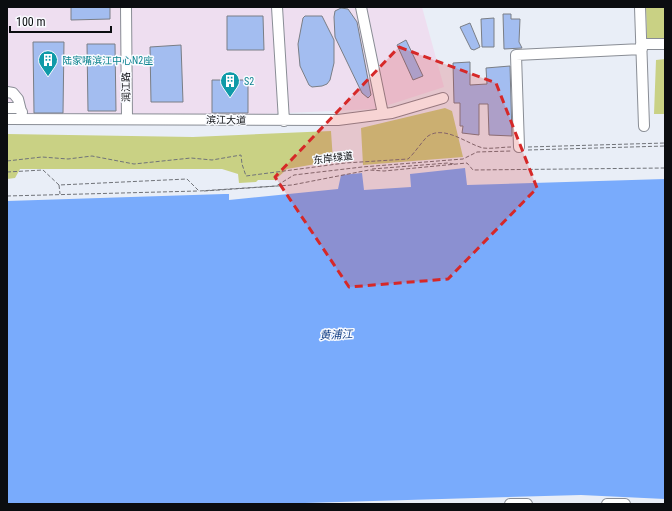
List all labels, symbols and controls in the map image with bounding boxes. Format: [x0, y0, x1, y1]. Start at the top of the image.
scale bar [10, 8, 111, 34]
text: 100 m [16, 15, 46, 29]
building icon: 陆家嘴滨江中心N2座 [37, 49, 59, 77]
place label: 陆家嘴滨江中心N2座 [62, 55, 153, 66]
building icon: S2 [219, 70, 241, 98]
street label: 润江路 [120, 72, 132, 102]
place label: S2 [244, 76, 254, 87]
street label: 滨江大道 [206, 114, 246, 126]
street label: 东岸绿道 [312, 150, 354, 166]
water label: 黄浦江 [319, 328, 354, 342]

